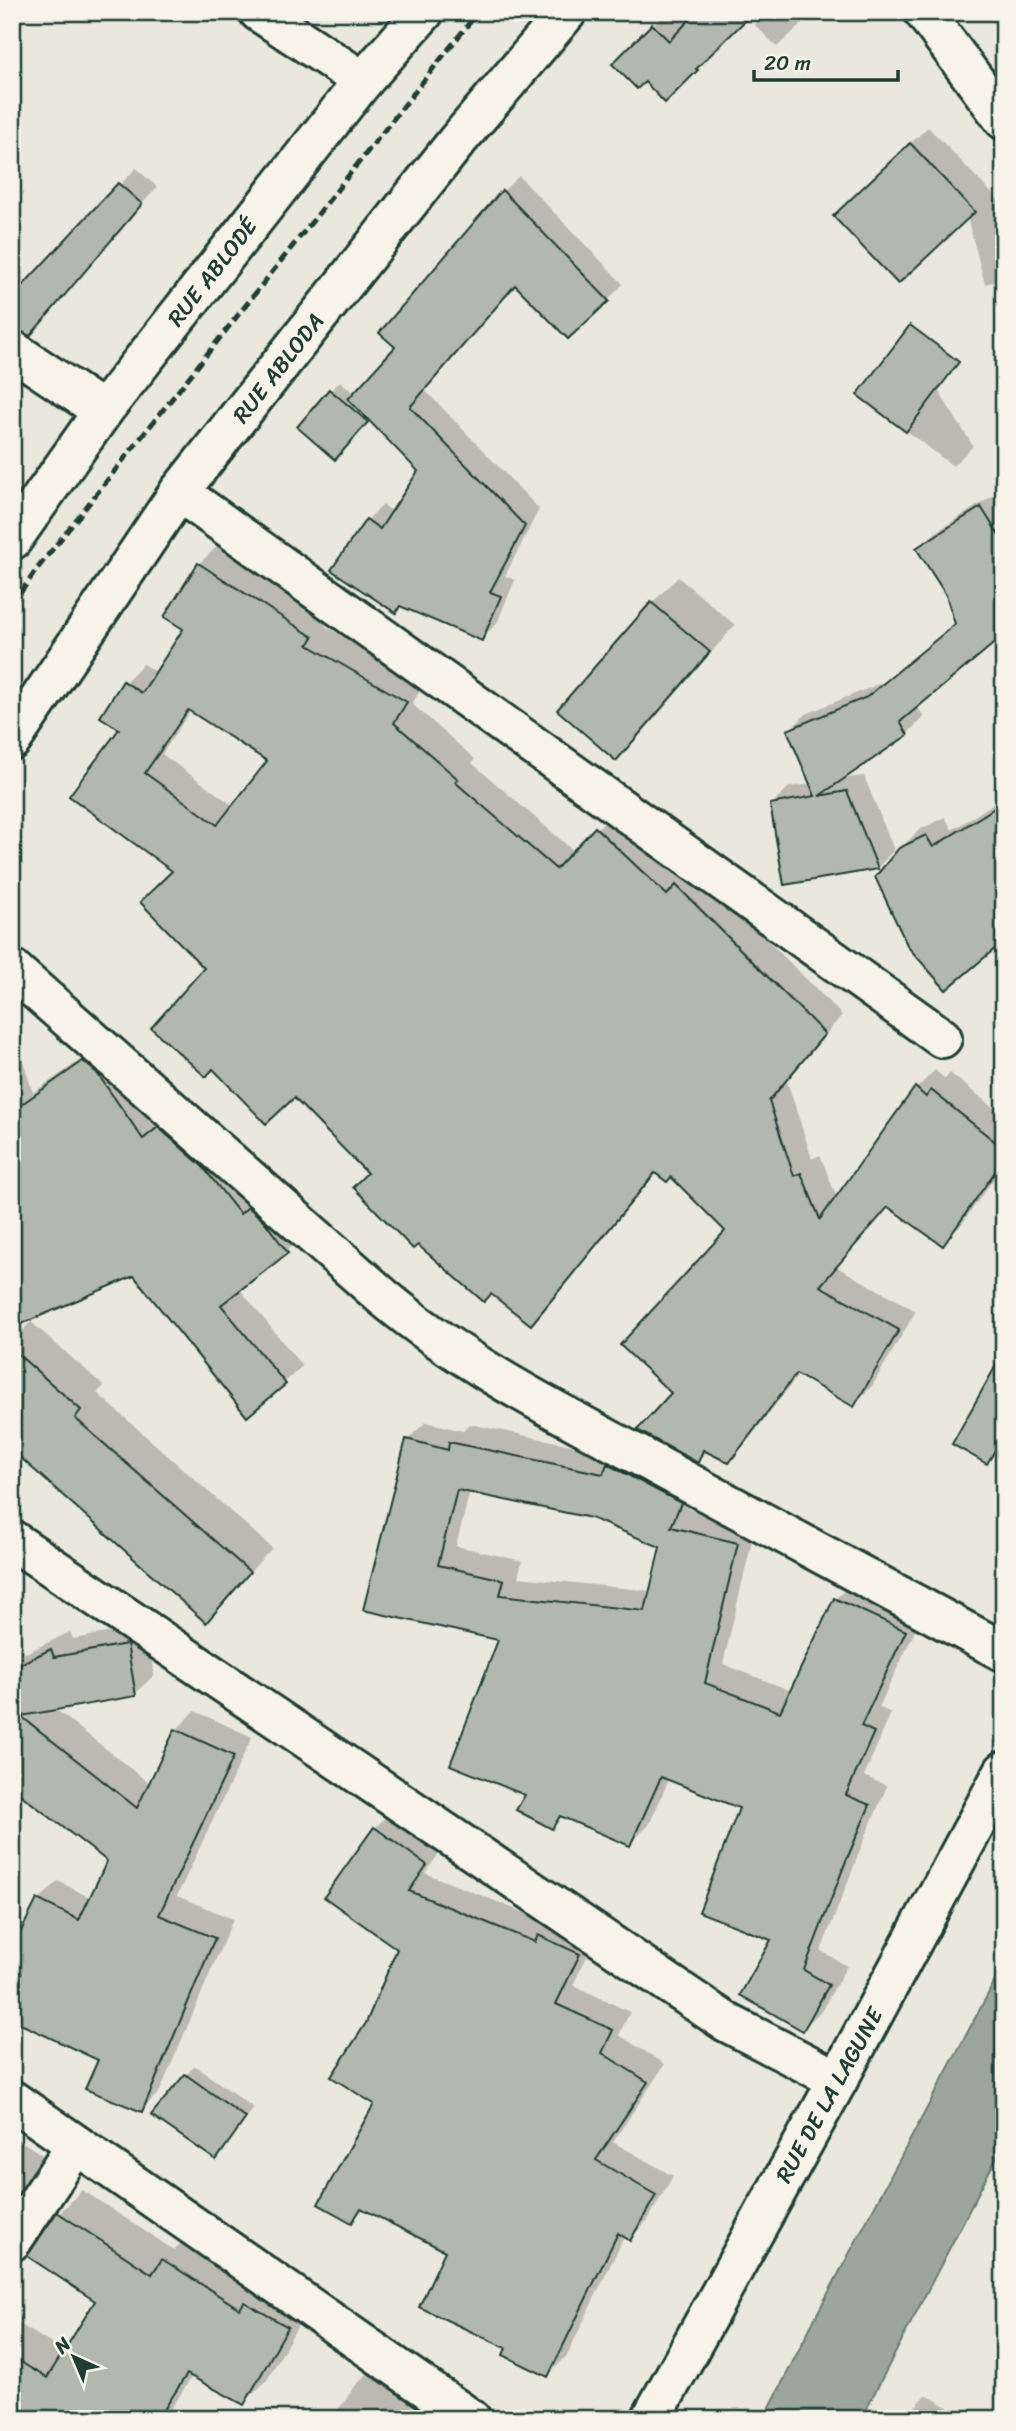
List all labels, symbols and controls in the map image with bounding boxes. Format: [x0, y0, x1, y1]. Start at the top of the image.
scale bar [754, 38, 897, 82]
text: 20 m [764, 44, 811, 82]
street label: RUE ABLODÉ [156, 208, 269, 336]
street label: RUE ABLODA [222, 304, 335, 433]
street label: RUE DE LA LAGUNE [764, 1999, 895, 2191]
north arrow [38, 2322, 108, 2392]
text: N [46, 2328, 79, 2362]

